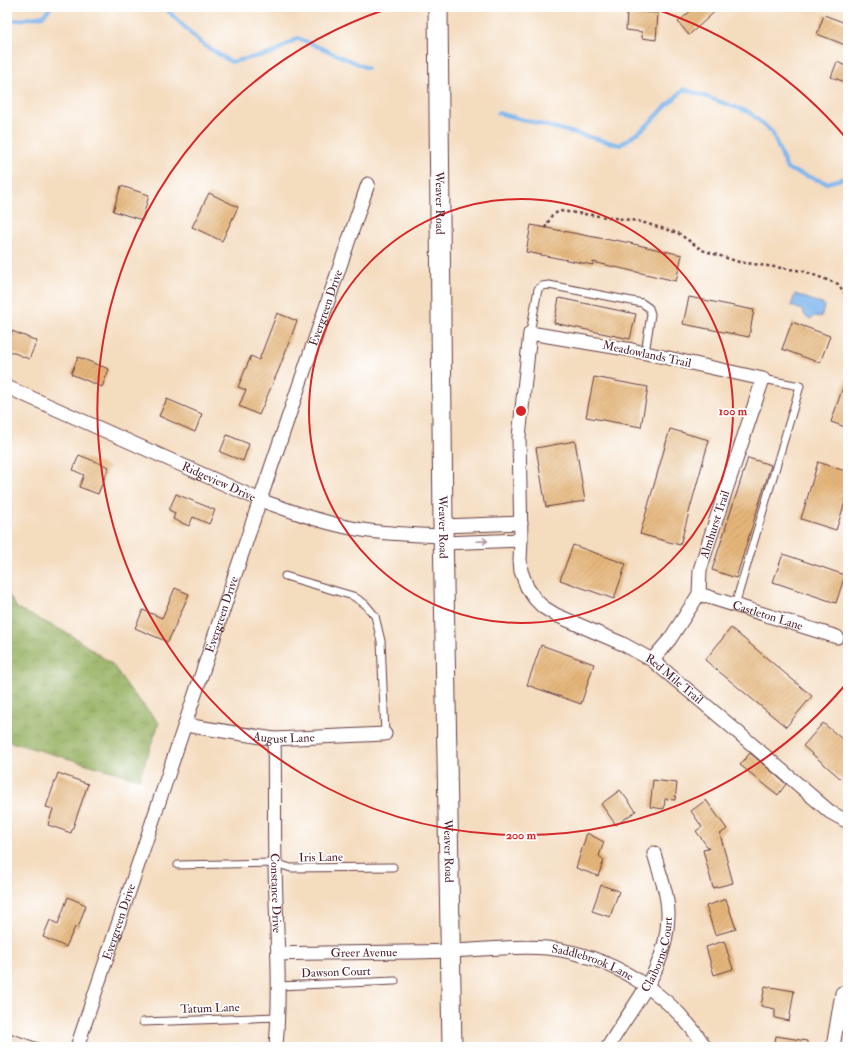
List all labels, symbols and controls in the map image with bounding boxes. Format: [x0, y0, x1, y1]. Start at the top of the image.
street label: Weaver Road [432, 170, 447, 235]
street label: Evergreen Drive [306, 268, 346, 348]
street label: Meadowlands Trail [601, 338, 693, 371]
centre of rings [514, 404, 528, 418]
text: 100 m [719, 404, 748, 419]
street label: Ridgeview Drive [179, 459, 258, 505]
street label: Almhurst Trail [697, 489, 733, 561]
street label: Weaver Road [435, 494, 451, 559]
one-way arrow [475, 538, 488, 545]
street label: Evergreen Drive [202, 575, 242, 655]
street label: Castleton Lane [731, 598, 805, 634]
street label: Red Mile Trail [643, 651, 706, 708]
street label: August Lane [251, 729, 315, 747]
street label: Weaver Road [440, 818, 456, 883]
text: 200 m [506, 828, 537, 843]
street label: Iris Lane [299, 850, 343, 865]
street label: Constance Drive [267, 853, 284, 933]
street label: Evergreen Drive [100, 882, 139, 962]
street label: Claiborne Court [638, 917, 676, 995]
street label: Saddlebrook Lane [550, 942, 636, 984]
street label: Greer Avenue [331, 945, 397, 961]
street label: Dawson Court [301, 964, 371, 981]
street label: Tatum Lane [180, 1000, 240, 1017]

